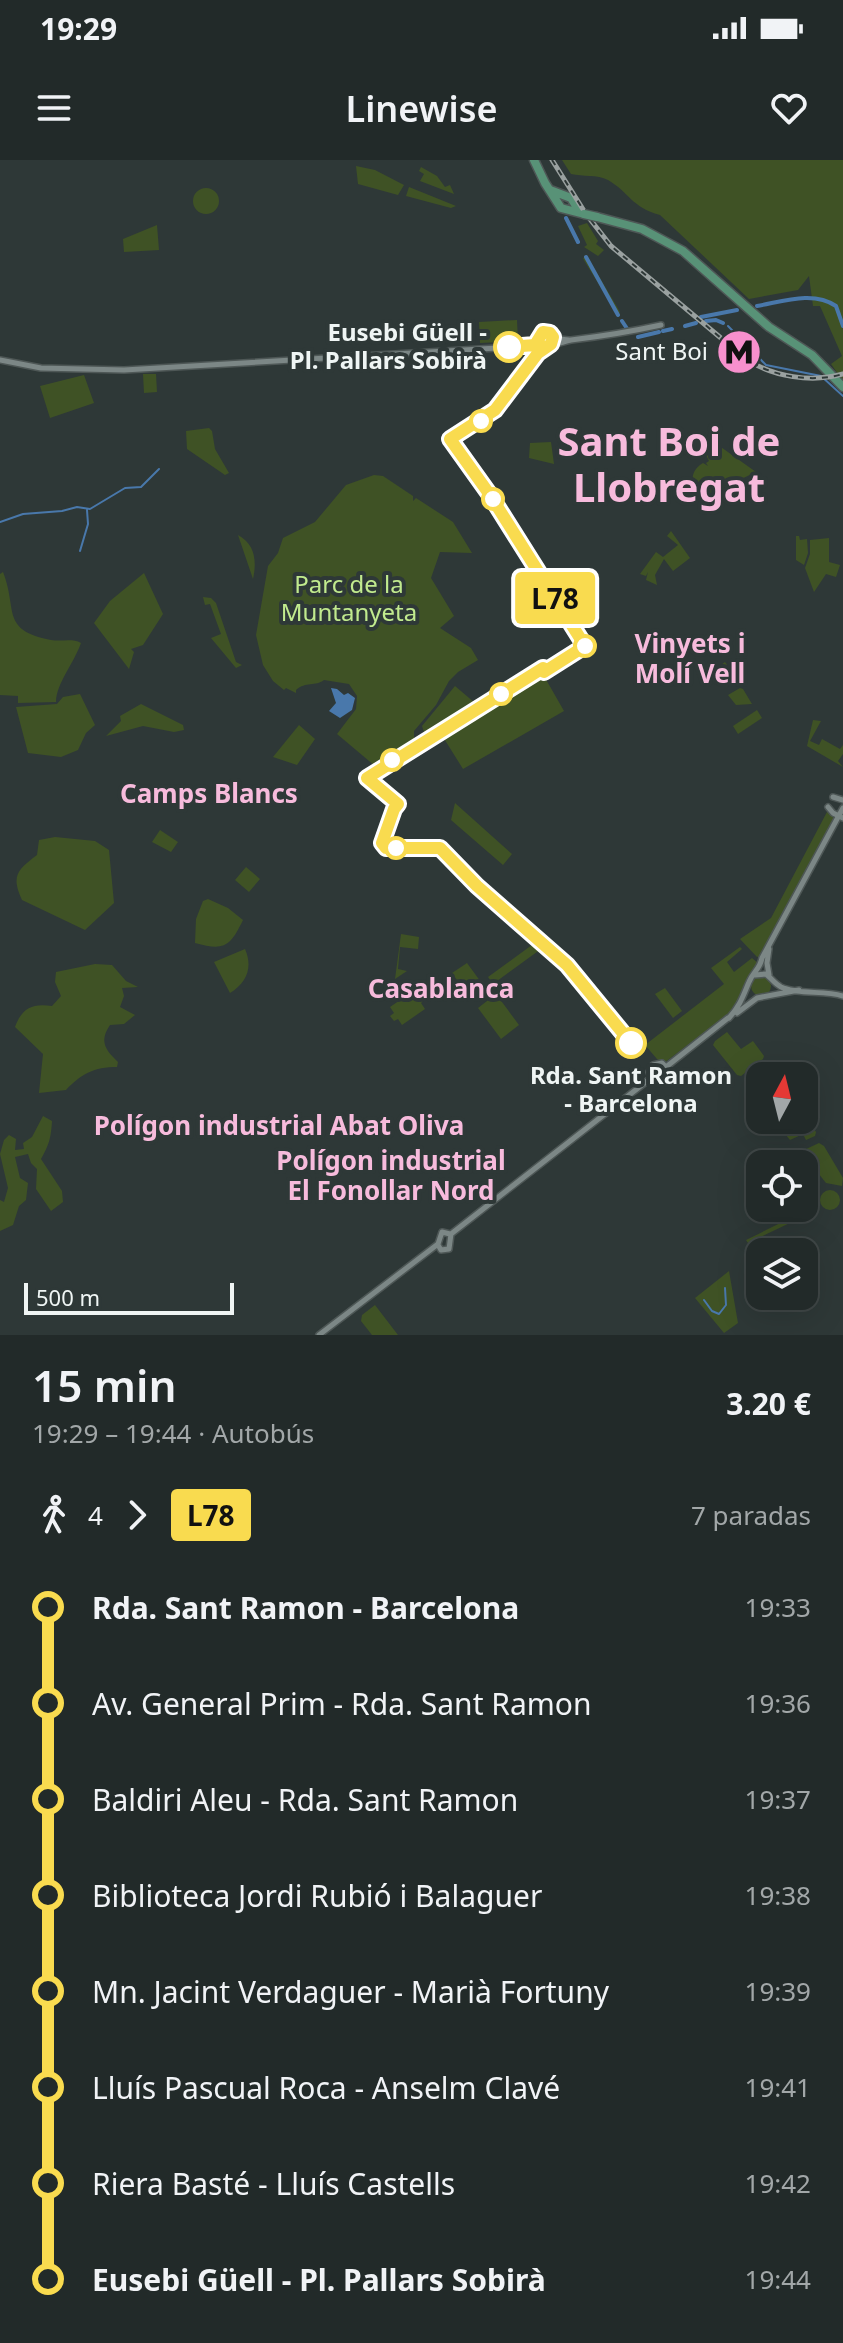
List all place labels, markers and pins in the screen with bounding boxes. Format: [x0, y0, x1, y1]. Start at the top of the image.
place label: Eusebi Güell - Pl. Pallars Sobirà [290, 315, 487, 376]
metro station icon: Sant Boi [715, 328, 763, 376]
marker: Eusebi Güell - Pl. Pallars Sobirà [494, 332, 524, 362]
place label: Sant Boi [615, 334, 708, 367]
unlabelled marker [470, 410, 492, 432]
unlabelled marker [482, 488, 504, 510]
unlabelled marker [574, 635, 596, 657]
unlabelled marker [490, 683, 512, 705]
unlabelled marker [381, 749, 403, 771]
unlabelled marker [385, 837, 407, 859]
marker: Rda. Sant Ramon - Barcelona [616, 1028, 646, 1058]
place label: Rda. Sant Ramon - Barcelona [530, 1058, 732, 1119]

